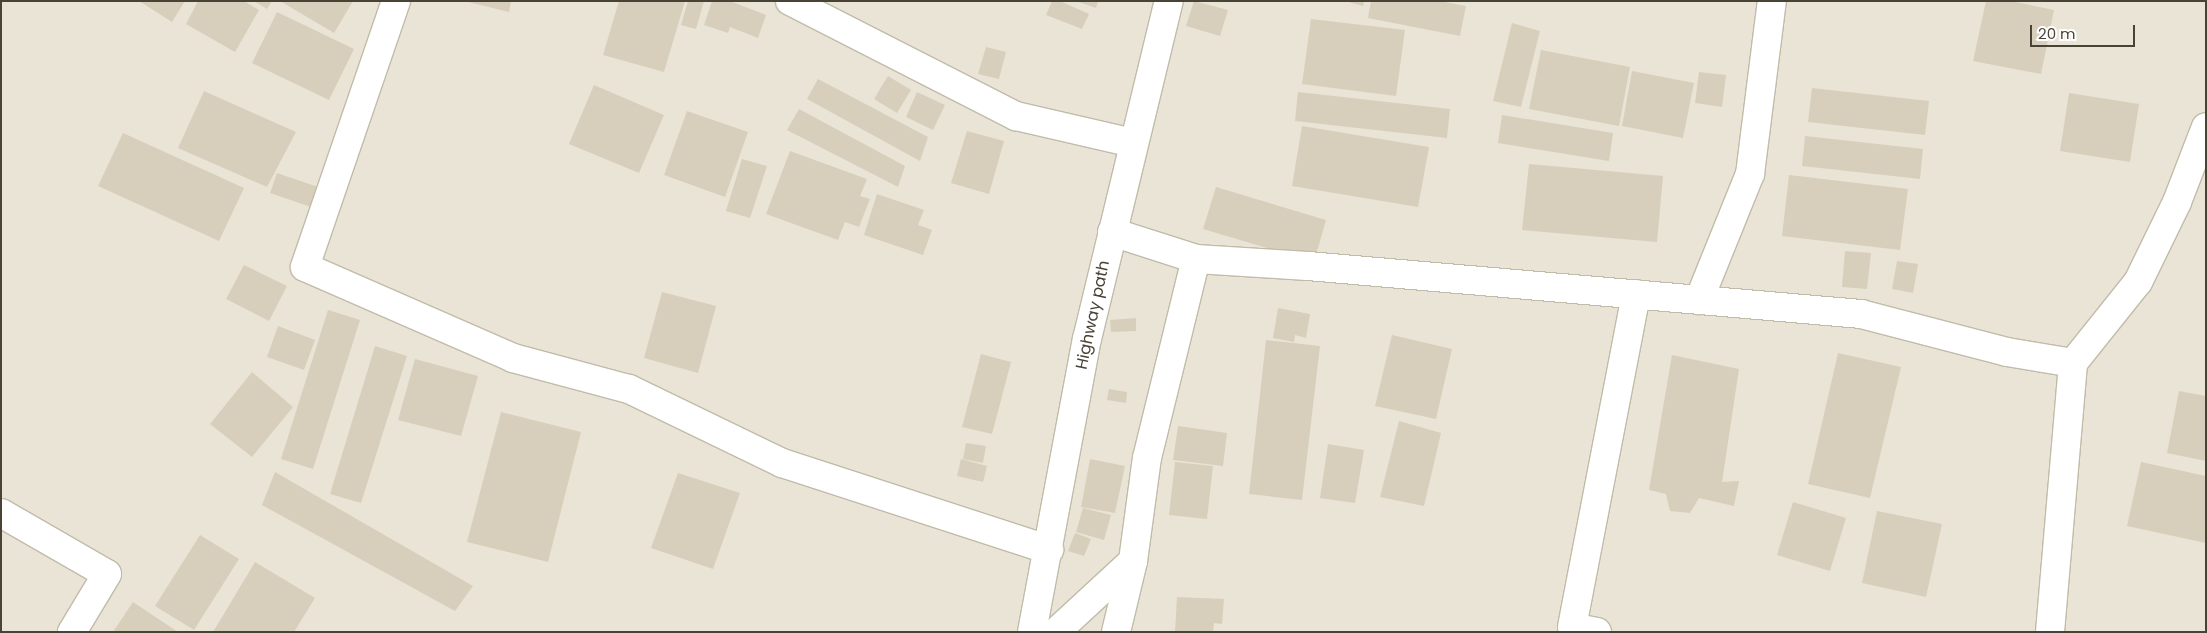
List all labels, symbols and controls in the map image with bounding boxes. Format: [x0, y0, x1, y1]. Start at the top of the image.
scale bar [2032, 15, 2137, 47]
text: 20 m [2038, 23, 2076, 44]
street label: Highway path [1072, 259, 1114, 371]

